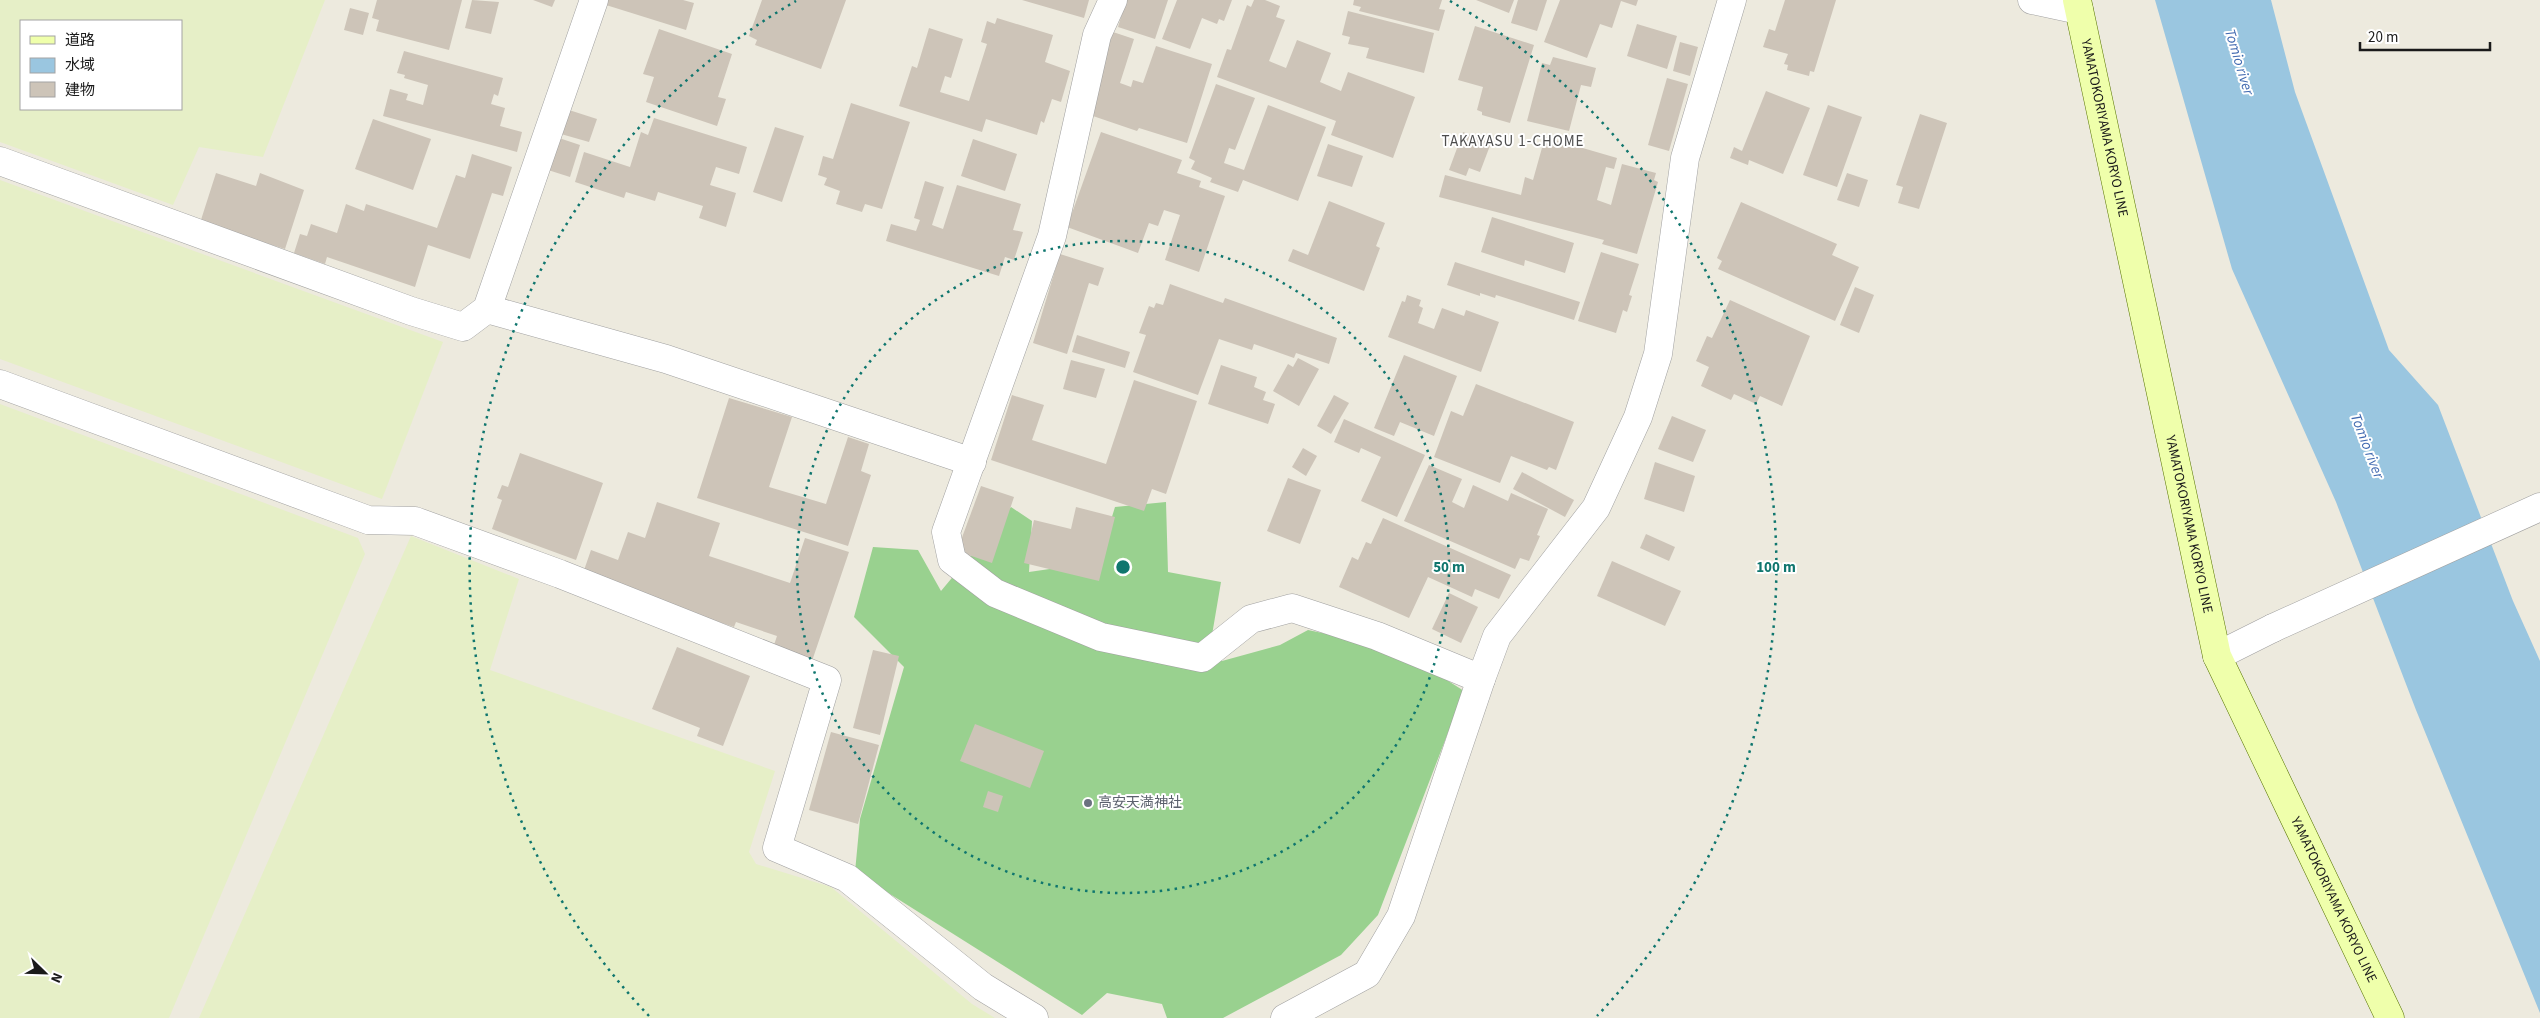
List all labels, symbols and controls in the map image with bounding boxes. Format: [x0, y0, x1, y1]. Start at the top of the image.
legend [20, 20, 182, 110]
scale bar [2360, 20, 2490, 52]
water label: Tomio river [2219, 26, 2259, 99]
text: 20 m [2368, 27, 2398, 48]
text: 道路 [65, 30, 95, 51]
street label: YAMATOKORIYAMA KORYO LINE [2075, 36, 2133, 219]
text: 水域 [65, 55, 95, 76]
text: 建物 [65, 80, 95, 101]
district label: TAKAYASU 1-CHOME [1441, 131, 1585, 152]
water label: Tomio river [2345, 410, 2389, 482]
street label: YAMATOKORIYAMA KORYO LINE [2160, 432, 2218, 615]
text: 50 m [1433, 557, 1465, 578]
text: 100 m [1756, 557, 1796, 578]
centre of rings [1114, 558, 1132, 576]
place label: 高安天満神社 [1098, 793, 1182, 813]
marker: 高安天満神社 [1082, 797, 1094, 809]
street label: YAMATOKORIYAMA KORYO LINE [2285, 813, 2382, 986]
north arrow [20, 948, 70, 998]
text: N [45, 969, 67, 986]

